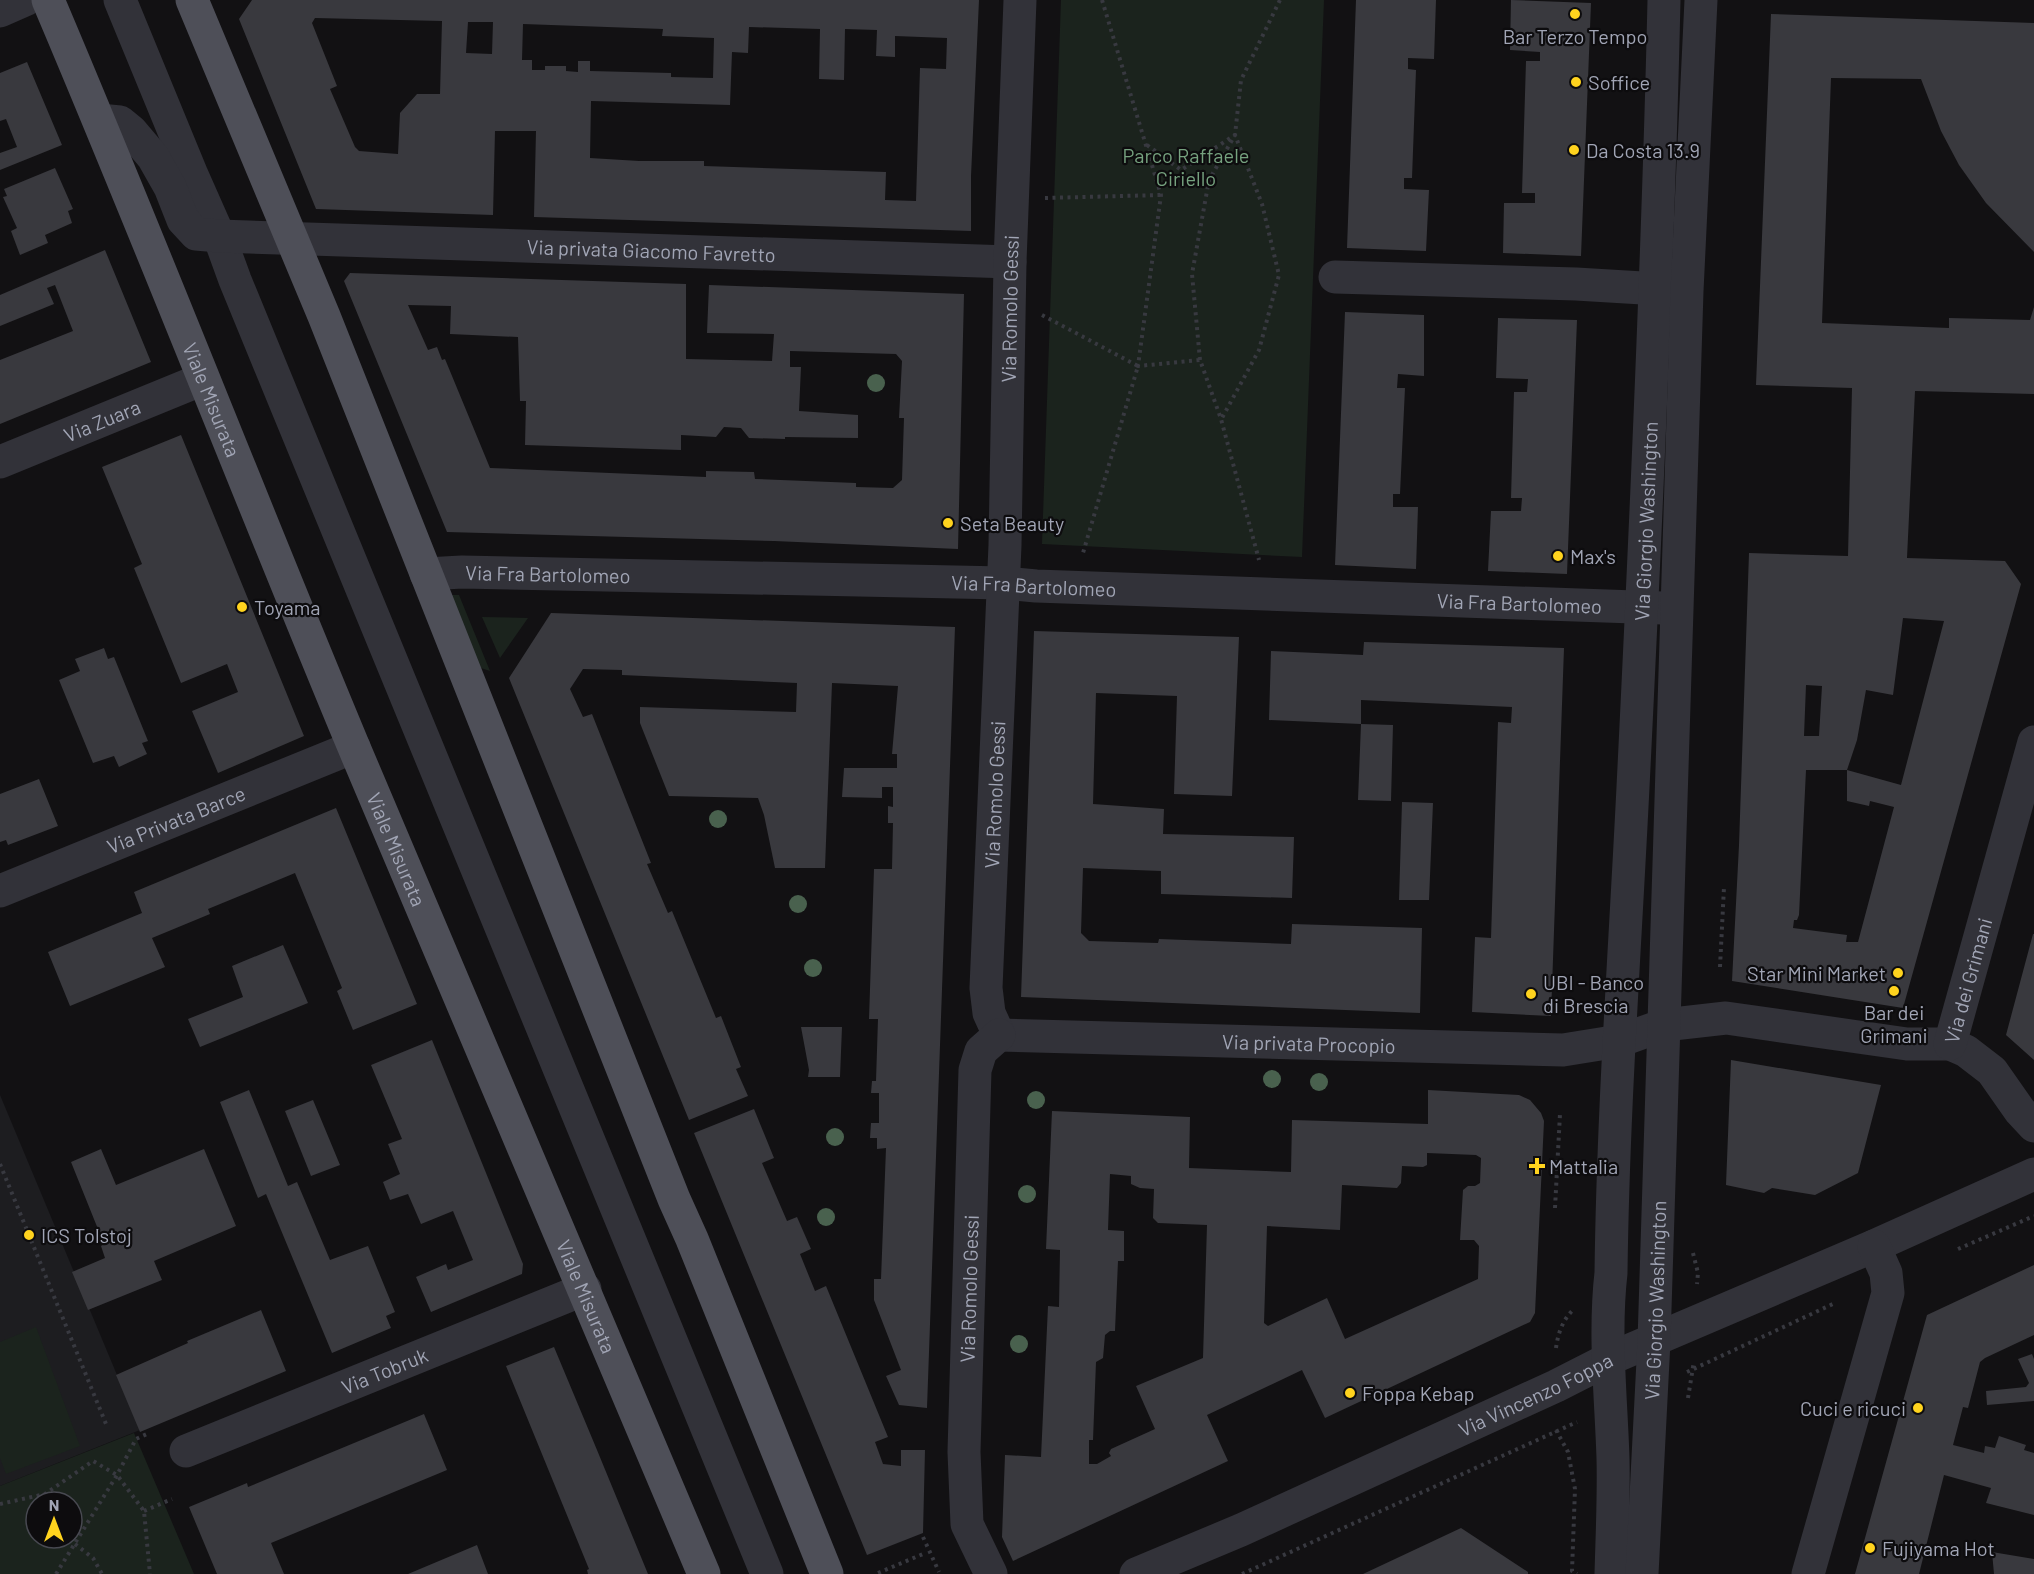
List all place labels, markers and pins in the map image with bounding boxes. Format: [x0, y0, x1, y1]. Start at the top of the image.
marker: Bar Terzo Tempo [1568, 7, 1582, 21]
place label: Bar Terzo Tempo [1503, 24, 1647, 48]
place label: Soffice [1588, 70, 1650, 94]
marker: Soffice [1569, 75, 1583, 89]
place label: Da Costa 13.9 [1586, 138, 1700, 162]
marker: Da Costa 13.9 [1567, 143, 1581, 157]
place label: Seta Beauty [960, 511, 1064, 535]
marker: Seta Beauty [941, 516, 955, 530]
place label: Max's [1570, 544, 1616, 568]
marker: Max's [1551, 549, 1565, 563]
place label: Toyama [254, 595, 320, 619]
marker: Toyama [235, 600, 249, 614]
place label: Star Mini Market [1747, 961, 1886, 985]
marker: Star Mini Market [1891, 966, 1905, 980]
place label: UBI - Banco di Brescia [1543, 970, 1644, 1017]
marker: Bar dei Grimani [1887, 984, 1901, 998]
marker: UBI - Banco di Brescia [1524, 987, 1538, 1001]
place label: Bar dei Grimani [1860, 1000, 1928, 1047]
place label: Mattalia [1549, 1154, 1618, 1178]
marker: Mattalia [1530, 1159, 1544, 1173]
place label: ICS Tolstoj [41, 1223, 132, 1247]
marker: ICS Tolstoj [22, 1228, 36, 1242]
place label: Foppa Kebap [1362, 1381, 1475, 1405]
marker: Foppa Kebap [1343, 1386, 1357, 1400]
place label: Cuci e ricuci [1800, 1396, 1906, 1420]
marker: Cuci e ricuci [1911, 1401, 1925, 1415]
place label: Fujiyama Hot [1882, 1536, 1995, 1560]
marker: Fujiyama Hot [1863, 1541, 1877, 1555]

